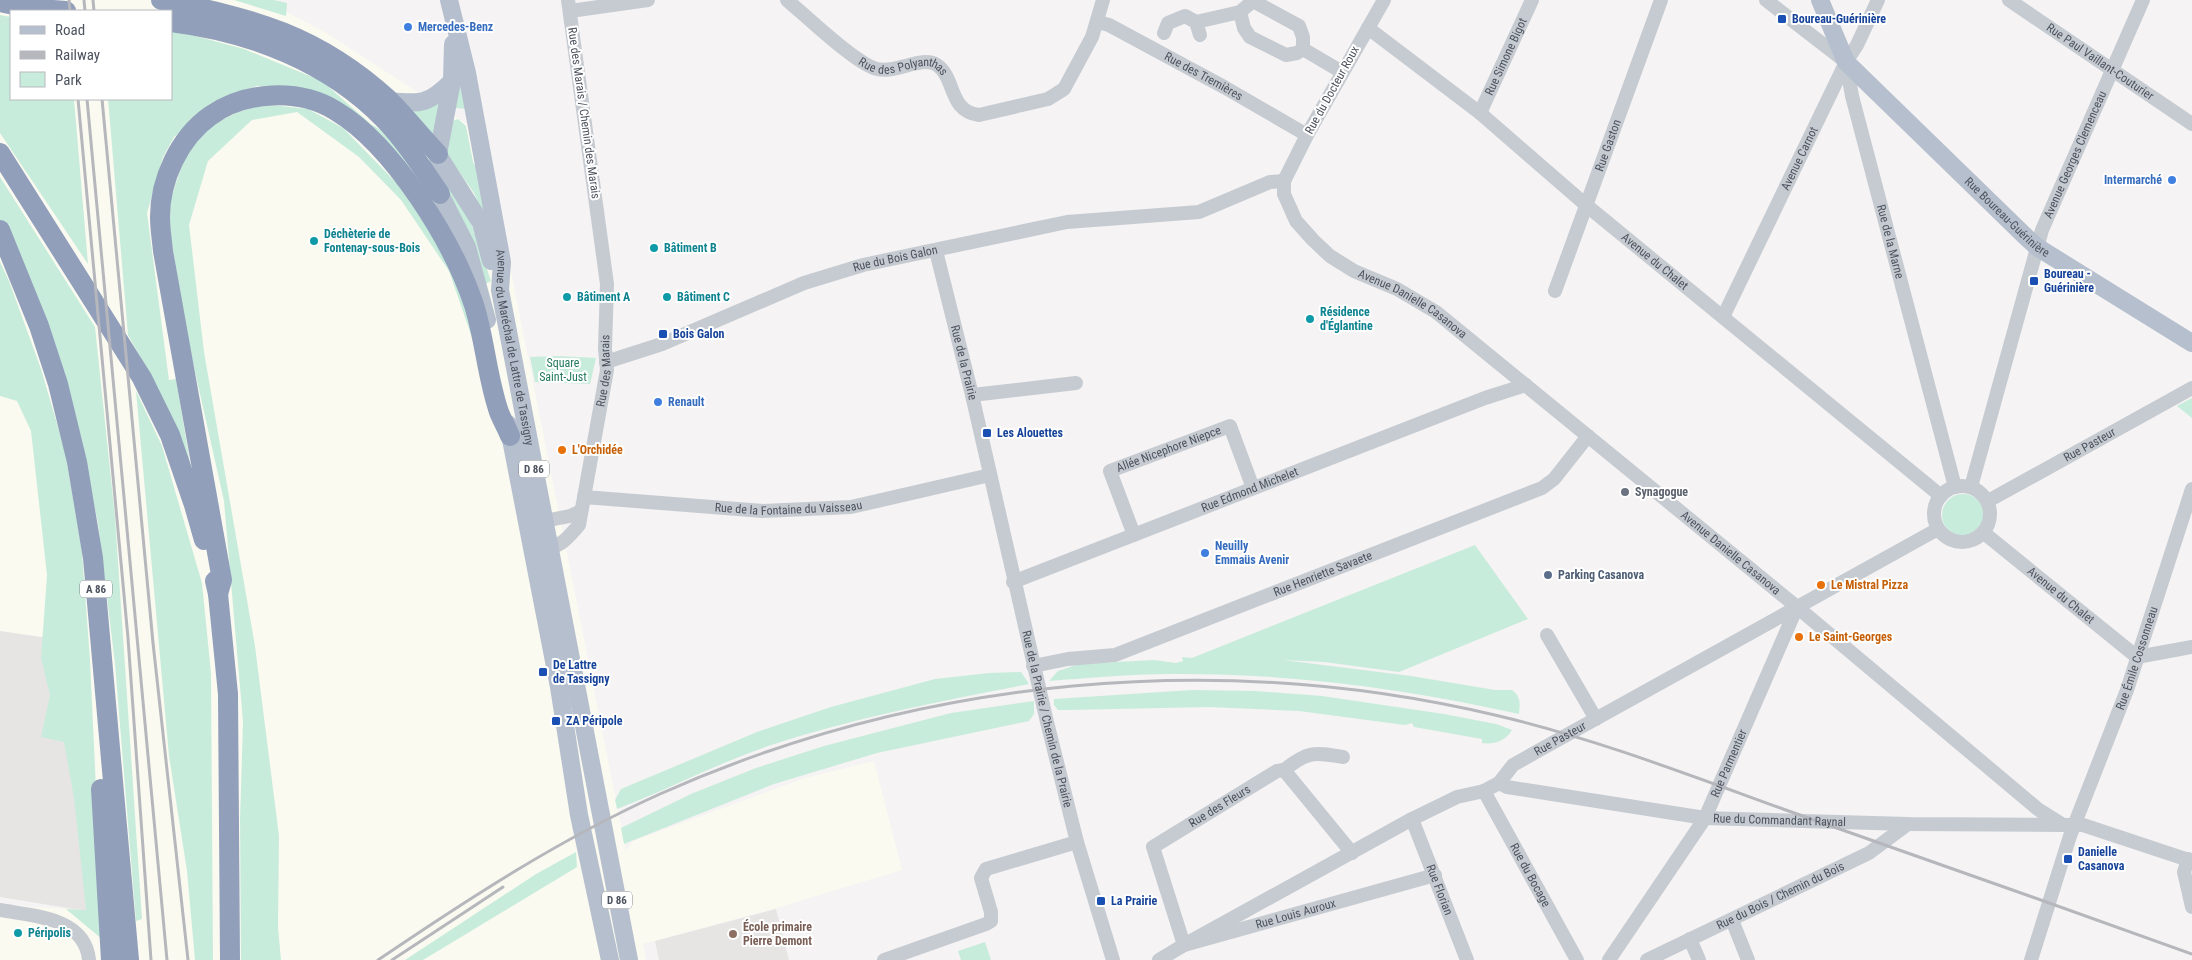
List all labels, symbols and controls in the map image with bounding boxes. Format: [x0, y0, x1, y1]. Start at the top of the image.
legend [10, 10, 172, 100]
place label: Boureau-Guérinière [1792, 12, 1886, 26]
marker: Boureau-Guérinière [1776, 13, 1788, 25]
street label: Rue Simone Bigot [1482, 15, 1530, 98]
place label: Mercedes-Benz [418, 20, 493, 34]
street label: Rue Paul Vaillant-Couturier [2044, 20, 2157, 103]
text: Road [55, 21, 85, 39]
marker: Mercedes-Benz [402, 21, 414, 33]
street label: Rue des Marais / Chemin des Marais [565, 26, 603, 200]
street label: Rue du Docteur Roux [1302, 44, 1362, 136]
text: Railway [55, 46, 100, 64]
street label: Rue des Tremières [1162, 49, 1245, 103]
street label: Rue des Polyanthas [856, 55, 951, 78]
text: Park [55, 71, 82, 89]
street label: Avenue Georges Clemenceau [2041, 88, 2109, 221]
street label: Rue Gaston [1592, 117, 1624, 173]
street label: Avenue Carnot [1778, 124, 1821, 193]
place label: Intermarché [2104, 173, 2162, 187]
street label: Rue Boureau-Guérinière [1962, 174, 2052, 260]
marker: Intermarché [2166, 174, 2178, 186]
street label: Rue de la Marne [1874, 203, 1907, 280]
place label: Déchèterie de Fontenay-sous-Bois [324, 227, 421, 255]
street label: Avenue du Chalet [1619, 230, 1691, 293]
marker: Déchèterie de Fontenay-sous-Bois [308, 235, 320, 247]
place label: Bâtiment B [664, 241, 717, 255]
marker: Bâtiment B [648, 242, 660, 254]
street label: Rue du Bois Galon [851, 242, 939, 275]
street label: Avenue du Maréchal de Lattre de Tassigny [493, 248, 537, 447]
street label: Avenue Danielle Casanova [1356, 267, 1470, 341]
place label: Boureau - Guérinière [2044, 267, 2094, 295]
marker: Boureau - Guérinière [2028, 275, 2040, 287]
place label: Bâtiment A [577, 290, 631, 304]
place label: Bâtiment C [677, 290, 730, 304]
marker: Bâtiment A [561, 291, 573, 303]
marker: Bâtiment C [661, 291, 673, 303]
place label: Résidence d'Églantine [1320, 305, 1373, 333]
marker: Résidence d'Églantine [1304, 313, 1316, 325]
street label: Rue de la Prairie [948, 324, 980, 402]
place label: Bois Galon [673, 327, 725, 341]
marker: Bois Galon [657, 328, 669, 340]
street label: Rue des Marais [593, 335, 614, 408]
park label: Square Saint-Just [539, 356, 587, 384]
place label: Renault [668, 395, 705, 409]
marker: Renault [652, 396, 664, 408]
street label: Allée Nicephore Niepce [1114, 423, 1223, 475]
street label: Rue Pasteur [2061, 425, 2118, 465]
place label: Les Alouettes [997, 426, 1064, 440]
marker: Les Alouettes [981, 427, 993, 439]
place label: L'Orchidée [572, 443, 623, 457]
marker: L'Orchidée [556, 444, 568, 456]
road number: D 86 [519, 460, 549, 478]
street label: Rue Edmond Michelet [1199, 464, 1300, 515]
place label: Synagogue [1635, 485, 1688, 499]
marker: Synagogue [1619, 486, 1631, 498]
street label: Rue de la Fontaine du Vaisseau [714, 498, 864, 518]
street label: Avenue Danielle Casanova [1678, 508, 1783, 598]
place label: Neuilly Emmaüs Avenir [1215, 539, 1289, 567]
marker: Neuilly Emmaüs Avenir [1199, 547, 1211, 559]
street label: Rue Henriette Savaete [1272, 548, 1374, 599]
street label: Avenue du Chalet [2025, 564, 2098, 627]
place label: Parking Casanova [1558, 568, 1645, 582]
marker: Parking Casanova [1542, 569, 1554, 581]
place label: Le Mistral Pizza [1831, 578, 1908, 592]
marker: Le Mistral Pizza [1815, 579, 1827, 591]
road number: A 86 [80, 580, 112, 598]
street label: Rue Émile Cossonneau [2113, 605, 2161, 712]
street label: Rue de la Prairie / Chemin de la Prairie [1019, 629, 1075, 809]
place label: Le Saint-Georges [1809, 630, 1893, 644]
marker: Le Saint-Georges [1793, 631, 1805, 643]
place label: De Lattre de Tassigny [553, 658, 610, 686]
marker: De Lattre de Tassigny [537, 666, 549, 678]
place label: ZA Péripole [566, 714, 623, 728]
marker: ZA Péripole [550, 715, 562, 727]
street label: Rue Pasteur [1532, 719, 1589, 759]
street label: Rue Parmentier [1708, 727, 1750, 799]
street label: Rue des Fleurs [1186, 782, 1253, 830]
street label: Rue du Commandant Raynal [1713, 811, 1846, 829]
street label: Rue du Bocage [1507, 841, 1554, 910]
place label: Danielle Casanova [2078, 845, 2125, 873]
marker: Danielle Casanova [2062, 853, 2074, 865]
street label: Rue du Bois / Chemin du Bois [1714, 859, 1846, 932]
street label: Rue Florian [1423, 863, 1456, 917]
road number: D 86 [602, 892, 632, 908]
place label: La Prairie [1111, 894, 1157, 908]
marker: La Prairie [1095, 895, 1107, 907]
street label: Rue Louis Auroux [1254, 896, 1337, 932]
place label: École primaire Pierre Demont [743, 919, 812, 948]
place label: Péripolis [28, 926, 71, 940]
marker: Péripolis [12, 927, 24, 939]
marker: École primaire Pierre Demont [727, 928, 739, 940]

